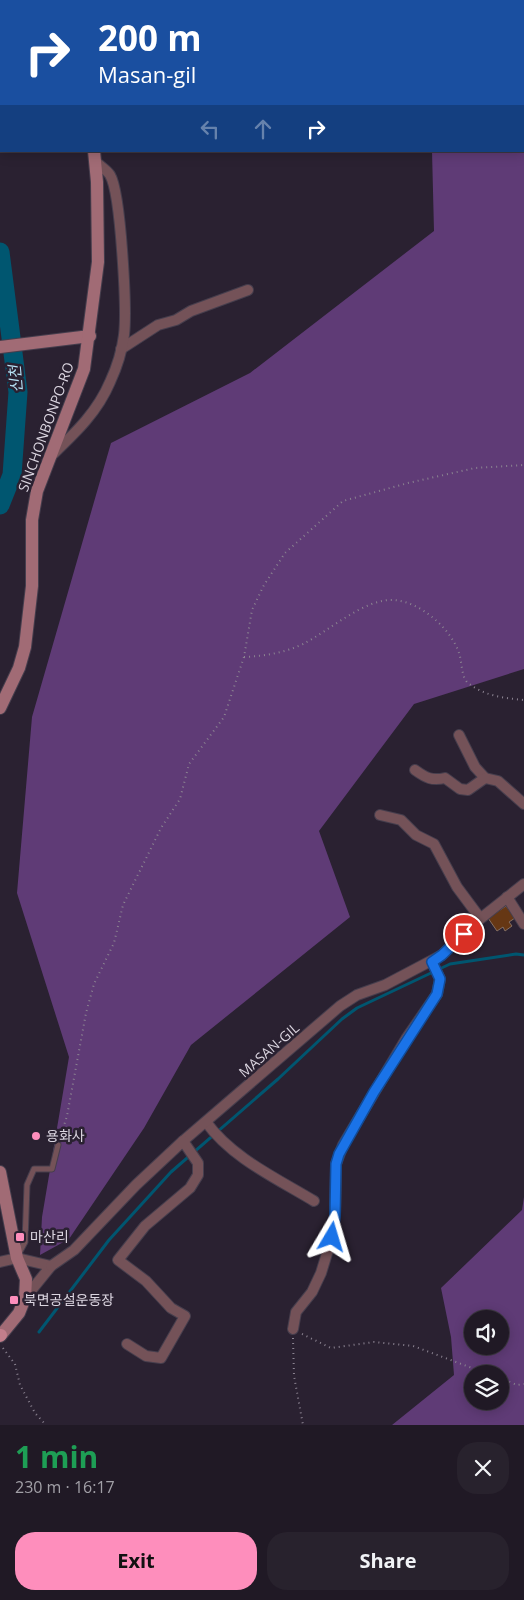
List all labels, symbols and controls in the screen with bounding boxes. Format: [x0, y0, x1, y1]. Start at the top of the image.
text: 200 m [98, 14, 202, 61]
icon: right [15, 20, 80, 85]
text: Masan-gil [98, 59, 196, 89]
icon: left [196, 115, 224, 143]
icon: ahead [249, 115, 277, 143]
icon: right [302, 115, 330, 143]
street label: SINCHONBONPO-RO [13, 359, 78, 494]
water label: 신천 [4, 362, 26, 394]
pin [443, 913, 485, 955]
icon: arrive [450, 920, 478, 948]
street label: MASAN-GIL [234, 1018, 303, 1081]
place label: 용화사 [46, 1126, 85, 1145]
marker: 용화사 [30, 1130, 42, 1142]
position arrow [305, 1210, 357, 1262]
place label: 마산리 [30, 1227, 69, 1246]
marker: 마산리 [14, 1231, 26, 1243]
place label: 북면공설운동장 [24, 1290, 114, 1309]
marker: 북면공설운동장 [8, 1294, 20, 1306]
map controls [464, 1310, 509, 1410]
button: sound [464, 1310, 509, 1355]
button: layers [464, 1365, 509, 1410]
text: 1 min [15, 1436, 98, 1477]
button: close [457, 1442, 509, 1494]
text: 230 m · 16:17 [15, 1476, 115, 1498]
button: Exit [15, 1532, 257, 1590]
button: Share [267, 1532, 509, 1590]

